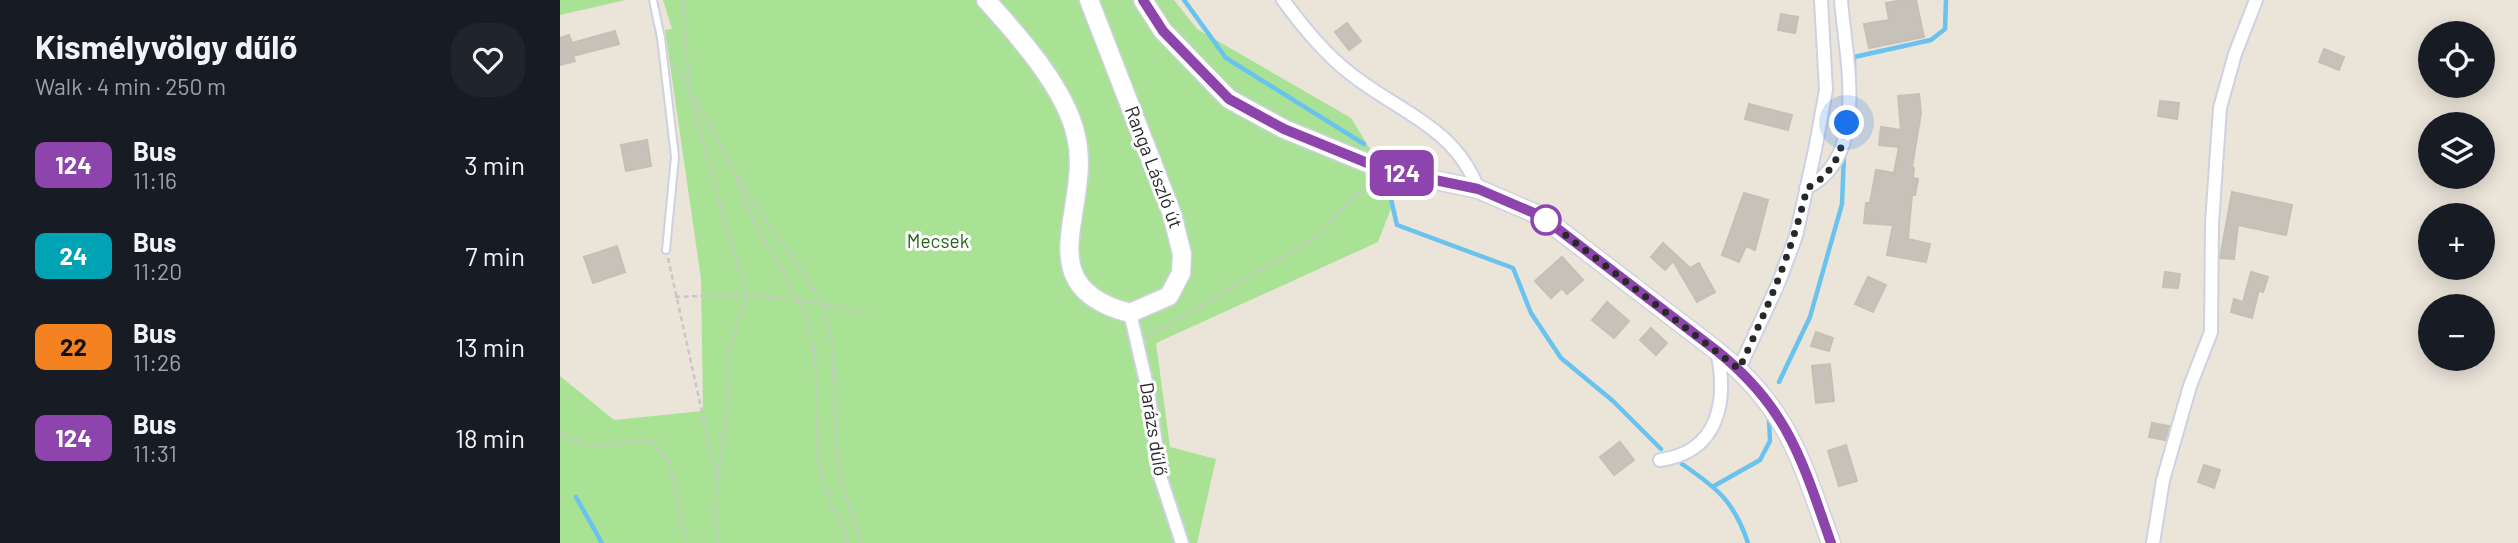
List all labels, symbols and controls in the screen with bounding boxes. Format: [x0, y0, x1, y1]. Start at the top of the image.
map controls [2418, 21, 2495, 371]
button: locate [2418, 21, 2495, 98]
button: heart [451, 23, 525, 97]
text: Kismélyvölgy dűlő [35, 26, 297, 66]
text: Walk · 4 min · 250 m [35, 72, 226, 100]
street label: Ranga László út [1121, 103, 1188, 231]
your location [1829, 105, 1864, 140]
button: layers [2418, 112, 2495, 189]
text: Bus [133, 135, 176, 166]
text: 3 min [464, 149, 525, 180]
text: 124 [55, 150, 92, 179]
line badge: 124 [1362, 150, 1442, 196]
text: 124 [1384, 158, 1420, 187]
text: 11:16 [133, 166, 177, 194]
button: + [2418, 203, 2495, 280]
unlabelled marker [1531, 205, 1561, 235]
text: Bus [133, 226, 176, 257]
park label: Mecsek [907, 229, 969, 252]
text: 7 min [465, 240, 525, 271]
text: 24 [60, 241, 87, 270]
text: 11:20 [133, 257, 182, 285]
button: − [2418, 294, 2495, 371]
text: Bus [133, 317, 176, 348]
text: 13 min [455, 331, 525, 362]
text: 22 [60, 332, 87, 361]
text: 11:26 [133, 348, 181, 376]
street label: Darázs dűlő [1136, 380, 1173, 477]
text: Bus [133, 408, 176, 439]
text: 18 min [455, 422, 525, 453]
text: 124 [55, 423, 92, 452]
text: 11:31 [133, 439, 177, 467]

